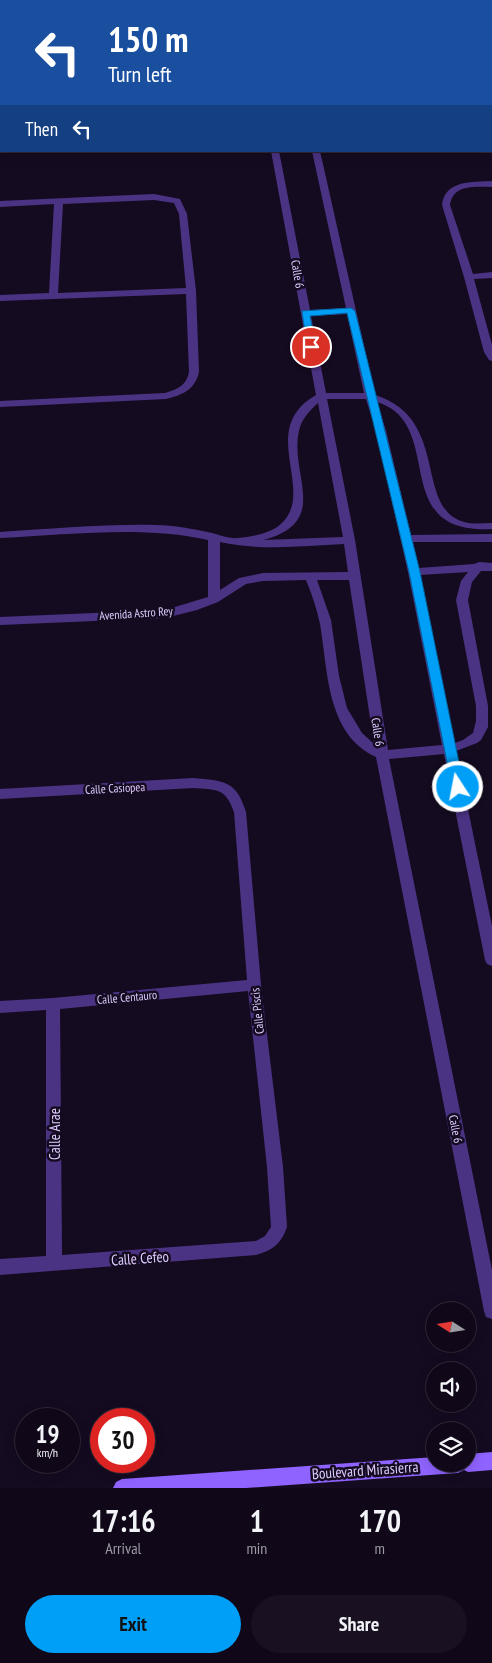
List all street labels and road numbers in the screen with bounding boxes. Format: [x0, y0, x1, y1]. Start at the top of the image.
street label: Calle 6 [288, 259, 308, 289]
street label: Avenida Astro Rey [99, 603, 174, 623]
street label: Calle 6 [368, 717, 388, 747]
street label: Calle Casiopea [85, 779, 146, 797]
street label: Calle Centauro [96, 987, 158, 1007]
street label: Calle Piscis [247, 987, 267, 1035]
street label: Calle Arae [45, 1108, 64, 1160]
street label: Calle 6 [446, 1114, 466, 1144]
street label: Calle Cefeo [110, 1247, 170, 1269]
street label: Boulevard Mirasierra [311, 1457, 419, 1483]

